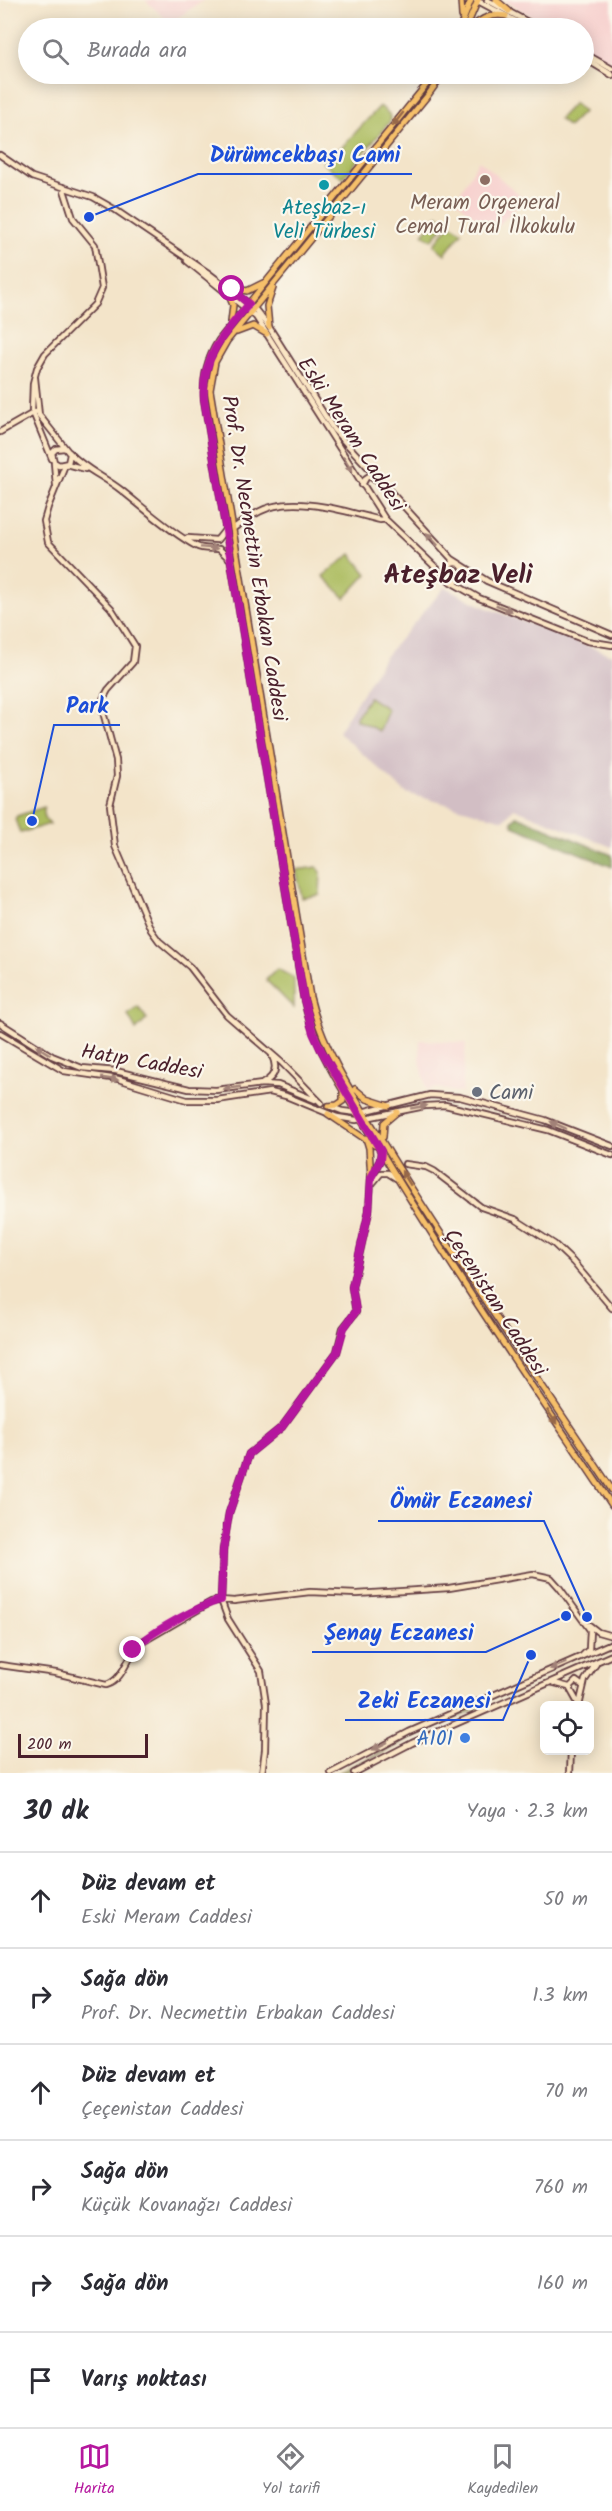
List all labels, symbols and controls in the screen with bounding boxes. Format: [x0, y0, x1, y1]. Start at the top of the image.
search box [18, 18, 594, 84]
text: Burada ara [87, 34, 187, 69]
icon: search [39, 35, 72, 68]
one-way arrow [392, 111, 405, 127]
callout: Dürümcekbaşı Cami [198, 134, 412, 174]
text: Dürümcekbaşı Cami [210, 139, 402, 174]
marker: Meram Orgeneral Cemal Tural İlkokulu [478, 173, 492, 187]
marker: Ateşbaz-ı Veli Türbesi [317, 178, 331, 192]
place label: Meram Orgeneral Cemal Tural İlkokulu [395, 187, 575, 244]
place label: Ateşbaz-ı Veli Türbesi [273, 192, 376, 249]
route start [218, 275, 244, 301]
street label: Eski Meram Caddesi [288, 351, 414, 520]
street label: Prof. Dr. Necmettin Erbakan Caddesi [211, 393, 296, 724]
one-way arrow [343, 456, 354, 473]
one-way arrow [425, 532, 439, 547]
one-way arrow [200, 543, 219, 553]
district label: Ateşbaz Veli [383, 554, 534, 597]
one-way arrow [495, 604, 513, 613]
callout: Park [54, 685, 120, 725]
text: Park [66, 690, 109, 725]
street label: Hatıp Caddesi [78, 1036, 206, 1090]
one-way arrow [35, 1045, 51, 1056]
one-way arrow [101, 1074, 120, 1083]
place label: Cami [489, 1077, 534, 1110]
one-way arrow [222, 1083, 241, 1092]
marker: Cami [470, 1085, 484, 1099]
one-way arrow [409, 1102, 428, 1111]
one-way arrow [548, 1120, 566, 1130]
one-way arrow [400, 1170, 411, 1186]
street label: Çeçenistan Caddesi [434, 1222, 556, 1384]
one-way arrow [546, 1408, 558, 1424]
callout: Ömür Eczanesi [378, 1481, 544, 1521]
text: Ömür Eczanesi [390, 1485, 533, 1520]
callout: Şenay Eczanesi [312, 1612, 486, 1652]
text: Şenay Eczanesi [324, 1617, 475, 1652]
route end [119, 1636, 145, 1662]
one-way arrow [549, 1661, 567, 1671]
callout: Zeki Eczanesi [345, 1680, 503, 1720]
text: Zeki Eczanesi [357, 1685, 492, 1720]
map controls [540, 1701, 594, 1755]
button: locate [540, 1701, 594, 1755]
place label: A101 [417, 1723, 453, 1756]
scale bar [18, 1731, 148, 1758]
marker: A101 [458, 1731, 472, 1745]
text: 200 m [27, 1732, 71, 1757]
one-way arrow [372, 1742, 389, 1751]
text: 30 dk [24, 1791, 88, 1833]
text: Yaya · 2.3 km [466, 1796, 588, 1828]
text: Düz devam et [81, 1867, 215, 1902]
icon: ahead [24, 1884, 57, 1917]
text: 50 m [543, 1884, 588, 1916]
text: Eski Meram Caddesi [81, 1902, 252, 1934]
text: Sağa dön [81, 1963, 168, 1998]
icon: right [24, 1980, 57, 2013]
text: 1.3 km [532, 1980, 588, 2012]
text: Prof. Dr. Necmettin Erbakan Caddesi [81, 1998, 395, 2030]
text: Düz devam et [81, 2059, 215, 2094]
icon: ahead [24, 2076, 57, 2109]
text: 70 m [545, 2076, 588, 2108]
text: Çeçenistan Caddesi [81, 2094, 243, 2126]
text: Sağa dön [81, 2155, 168, 2190]
icon: right [24, 2172, 57, 2205]
text: 760 m [534, 2172, 588, 2204]
text: Küçük Kovanağzı Caddesi [81, 2190, 292, 2222]
text: Sağa dön [81, 2267, 168, 2302]
icon: right [24, 2268, 57, 2301]
text: 160 m [537, 2268, 588, 2300]
text: Varış noktası [81, 2363, 207, 2398]
icon: arrive [24, 2364, 57, 2397]
tab: Harita [74, 2440, 115, 2501]
tab: Yol tarifi [262, 2440, 320, 2501]
tab: Kaydedilen [467, 2440, 538, 2501]

